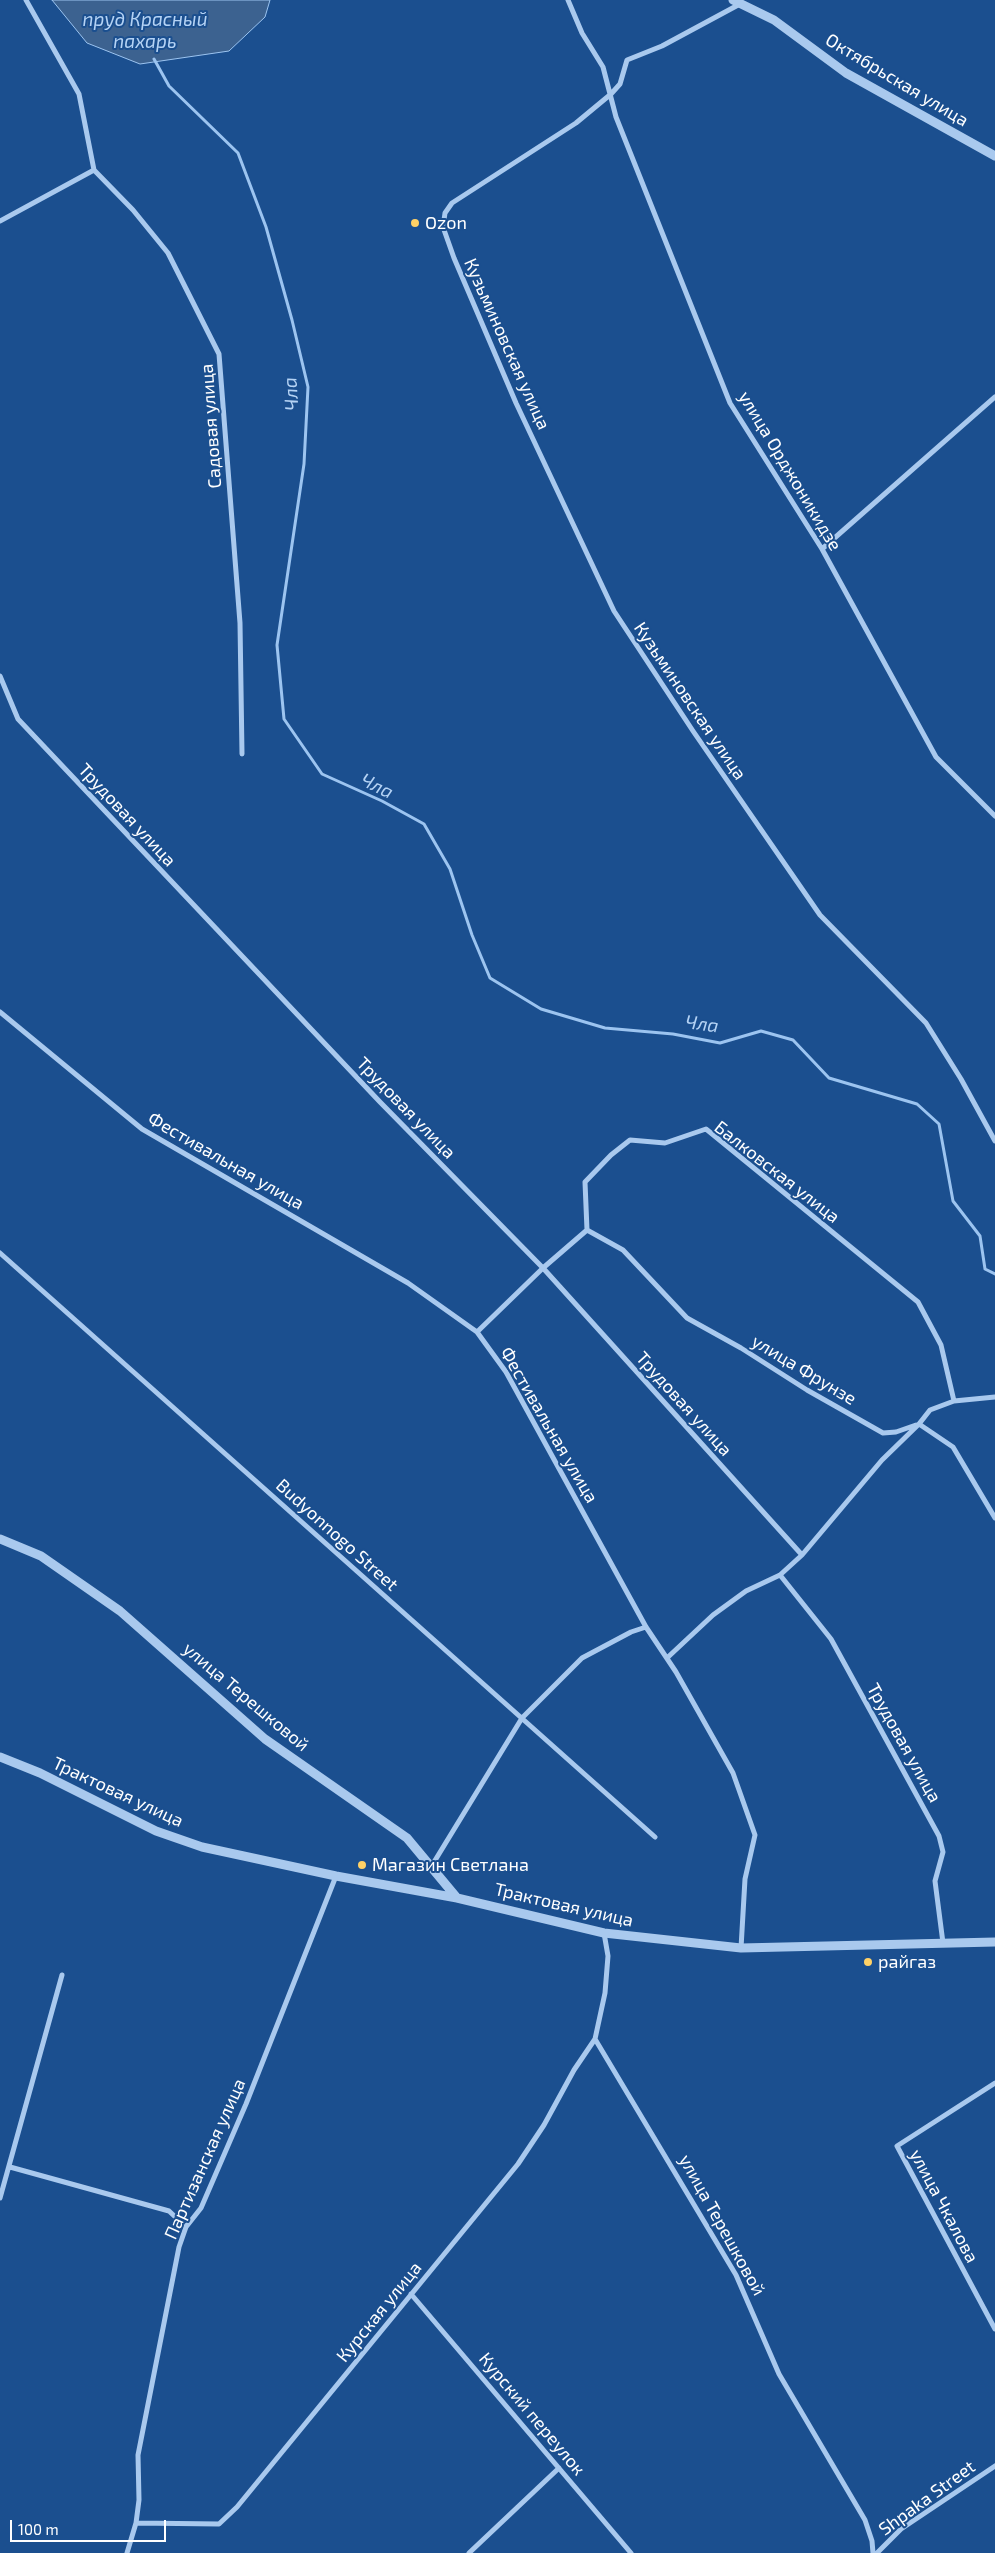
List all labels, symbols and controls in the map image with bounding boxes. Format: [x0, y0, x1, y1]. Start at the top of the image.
water label: пруд Красный пахарь [82, 9, 208, 53]
street label: Октябрьская улица [822, 29, 972, 131]
place label: Ozon [425, 212, 467, 234]
marker: Ozon [409, 217, 421, 229]
street label: Кузьминовская улица [459, 255, 555, 433]
street label: Садовая улица [196, 363, 226, 489]
water label: Чла [278, 377, 304, 411]
street label: улица Орджоникидзе [734, 387, 846, 555]
street label: Кузьминовская улица [629, 618, 751, 784]
street label: Трудовая улица [74, 759, 180, 871]
water label: Чла [357, 768, 397, 804]
water label: Чла [684, 1010, 720, 1038]
street label: Трудовая улица [352, 1053, 460, 1163]
street label: Фестивальная улица [144, 1108, 308, 1214]
street label: Балковская улица [710, 1116, 844, 1228]
street label: улица Фрунзе [748, 1330, 860, 1410]
street label: Фестивальная улица [496, 1343, 602, 1507]
street label: Трудовая улица [632, 1347, 736, 1461]
street label: Budyonnogo Street [272, 1475, 402, 1595]
street label: улица Терешковой [179, 1638, 313, 1756]
street label: Трудовая улица [862, 1680, 946, 1806]
street label: Трактовая улица [49, 1752, 187, 1832]
place label: Магазин Светлана [372, 1854, 529, 1876]
marker: Магазин Светлана [356, 1859, 368, 1871]
street label: Трактовая улица [492, 1879, 636, 1931]
place label: райгаз [878, 1951, 936, 1973]
marker: райгаз [862, 1956, 874, 1968]
street label: Партизанская улица [160, 2075, 250, 2243]
street label: улица Чкалова [905, 2146, 983, 2266]
street label: улица Терешковой [674, 2151, 770, 2299]
street label: Курская улица [332, 2257, 426, 2367]
street label: Курский переулок [474, 2348, 590, 2480]
street label: Shpaka Street [875, 2456, 979, 2540]
scale bar [12, 2510, 169, 2542]
text: 100 m [18, 2520, 59, 2538]

